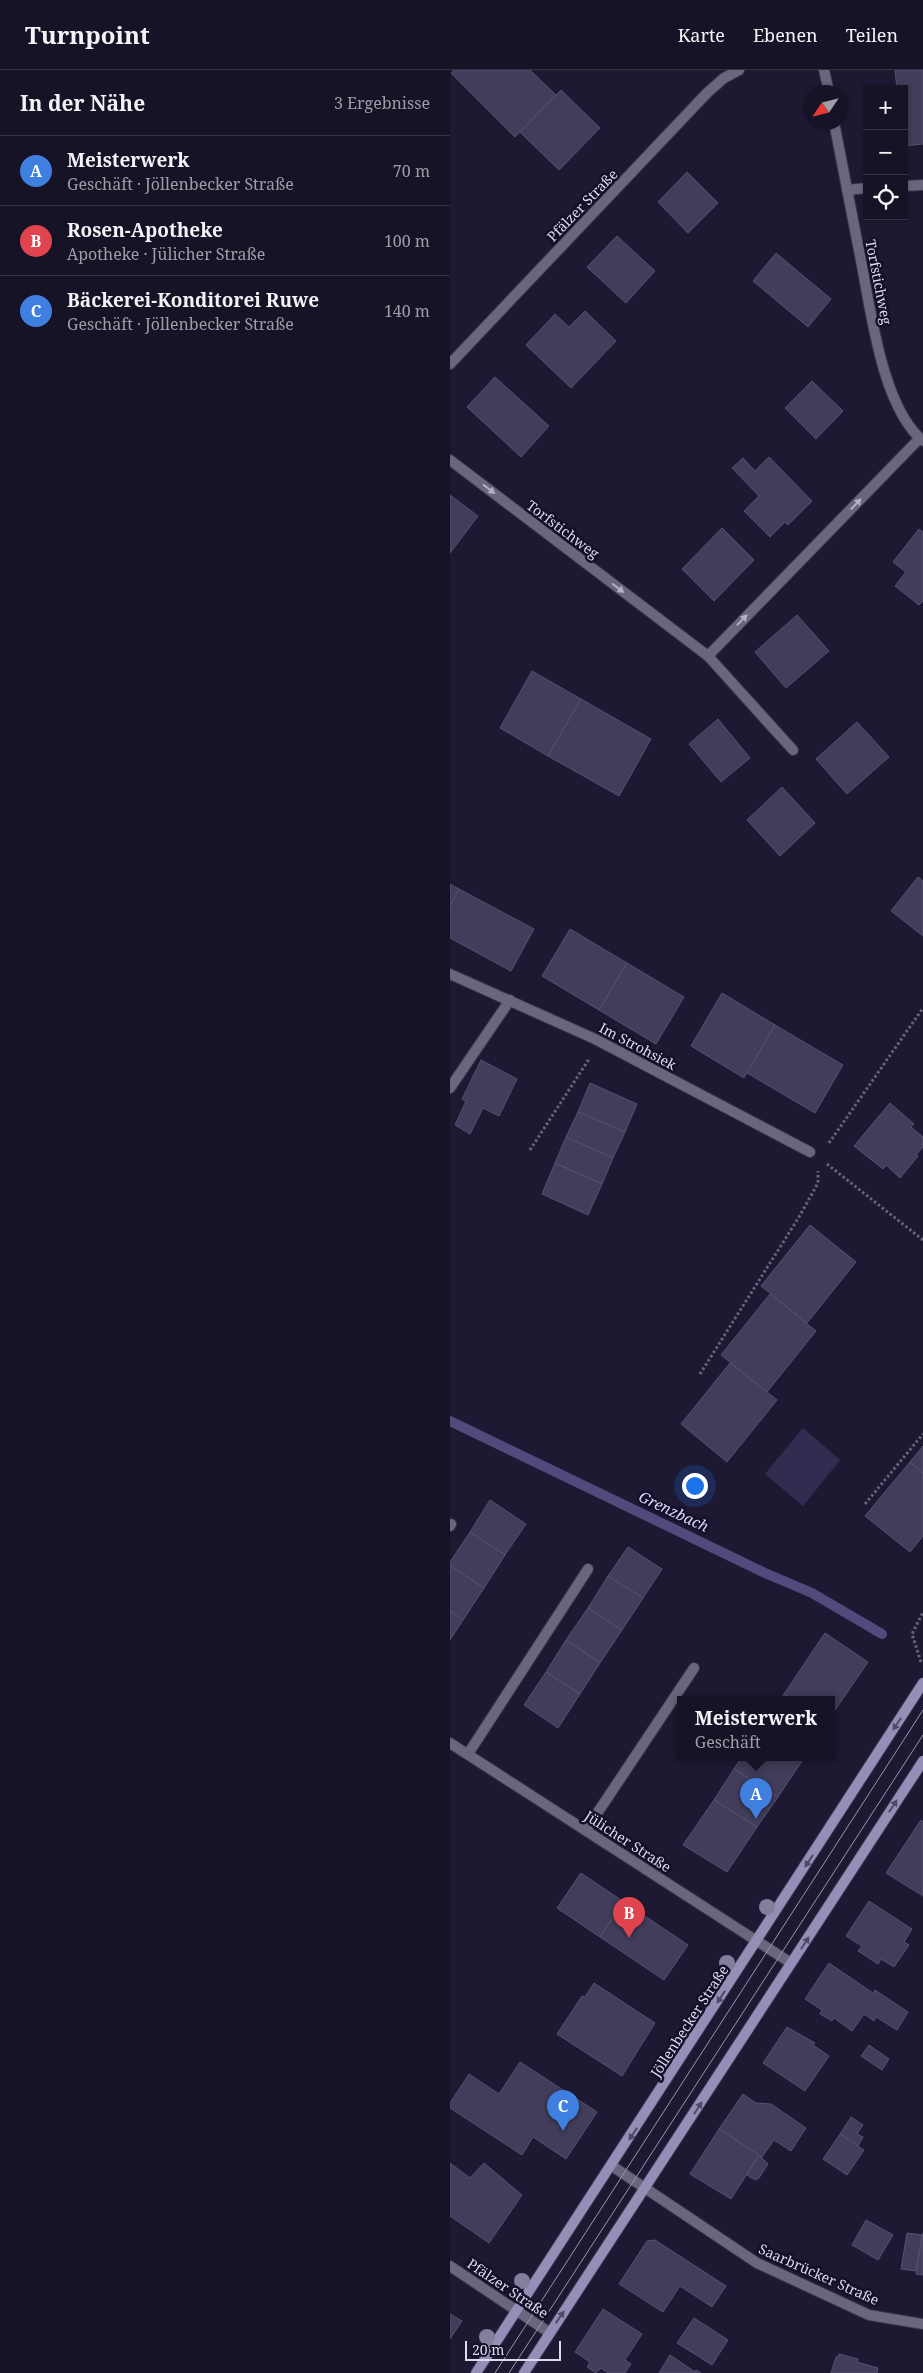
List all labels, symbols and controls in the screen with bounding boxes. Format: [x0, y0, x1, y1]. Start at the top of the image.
text: Turnpoint [25, 18, 150, 51]
text: Karte [678, 23, 725, 47]
text: Ebenen [753, 23, 818, 47]
text: Teilen [846, 23, 898, 47]
north arrow [803, 85, 848, 130]
map controls [863, 85, 908, 220]
button: + [863, 85, 908, 130]
text: In der Nähe [20, 89, 145, 117]
text: 3 Ergebnisse [334, 92, 430, 114]
button: − [863, 130, 908, 175]
text: Meisterwerk [67, 147, 189, 173]
text: A [30, 160, 42, 182]
text: 70 m [393, 160, 430, 182]
street label: Pfälzer Straße [543, 165, 621, 245]
text: Geschäft · Jöllenbecker Straße [67, 173, 294, 195]
button: locate [863, 175, 908, 220]
text: Rosen-Apotheke [67, 217, 223, 243]
text: B [31, 230, 41, 252]
text: 100 m [384, 230, 430, 252]
street label: Torfstichweg [861, 238, 897, 327]
text: Apotheke · Jülicher Straße [67, 243, 265, 265]
text: Bäckerei-Konditorei Ruwe [67, 287, 319, 313]
text: C [31, 300, 41, 322]
text: 140 m [384, 300, 430, 322]
text: Geschäft · Jöllenbecker Straße [67, 313, 294, 335]
one-way arrow [482, 484, 496, 494]
street label: Torfstichweg [523, 495, 604, 563]
one-way arrow [850, 498, 862, 510]
one-way arrow [611, 582, 624, 593]
one-way arrow [736, 615, 748, 627]
street label: Im Strohsiek [596, 1018, 681, 1075]
your location [682, 1473, 708, 1499]
water label: Grenzbach [636, 1486, 712, 1536]
popup [677, 1696, 835, 1761]
text: Meisterwerk [695, 1705, 817, 1731]
one-way arrow [892, 1717, 901, 1730]
text: Geschäft [695, 1731, 761, 1753]
pin: A [740, 1778, 772, 1819]
one-way arrow [889, 1800, 898, 1813]
street label: Jülicher Straße [580, 1805, 675, 1876]
one-way arrow [805, 1854, 814, 1867]
pin: B [613, 1897, 645, 1938]
one-way arrow [800, 1936, 810, 1949]
street label: Jöllenbecker Straße [645, 1961, 732, 2082]
one-way arrow [716, 1991, 726, 2004]
pin: C [547, 2090, 579, 2131]
one-way arrow [693, 2102, 702, 2115]
one-way arrow [628, 2127, 637, 2140]
street label: Saarbrücker Straße [756, 2239, 882, 2309]
street label: Pfälzer Straße [464, 2254, 552, 2322]
one-way arrow [556, 2311, 565, 2324]
scale bar [465, 2338, 561, 2361]
text: 20 m [472, 2340, 505, 2359]

